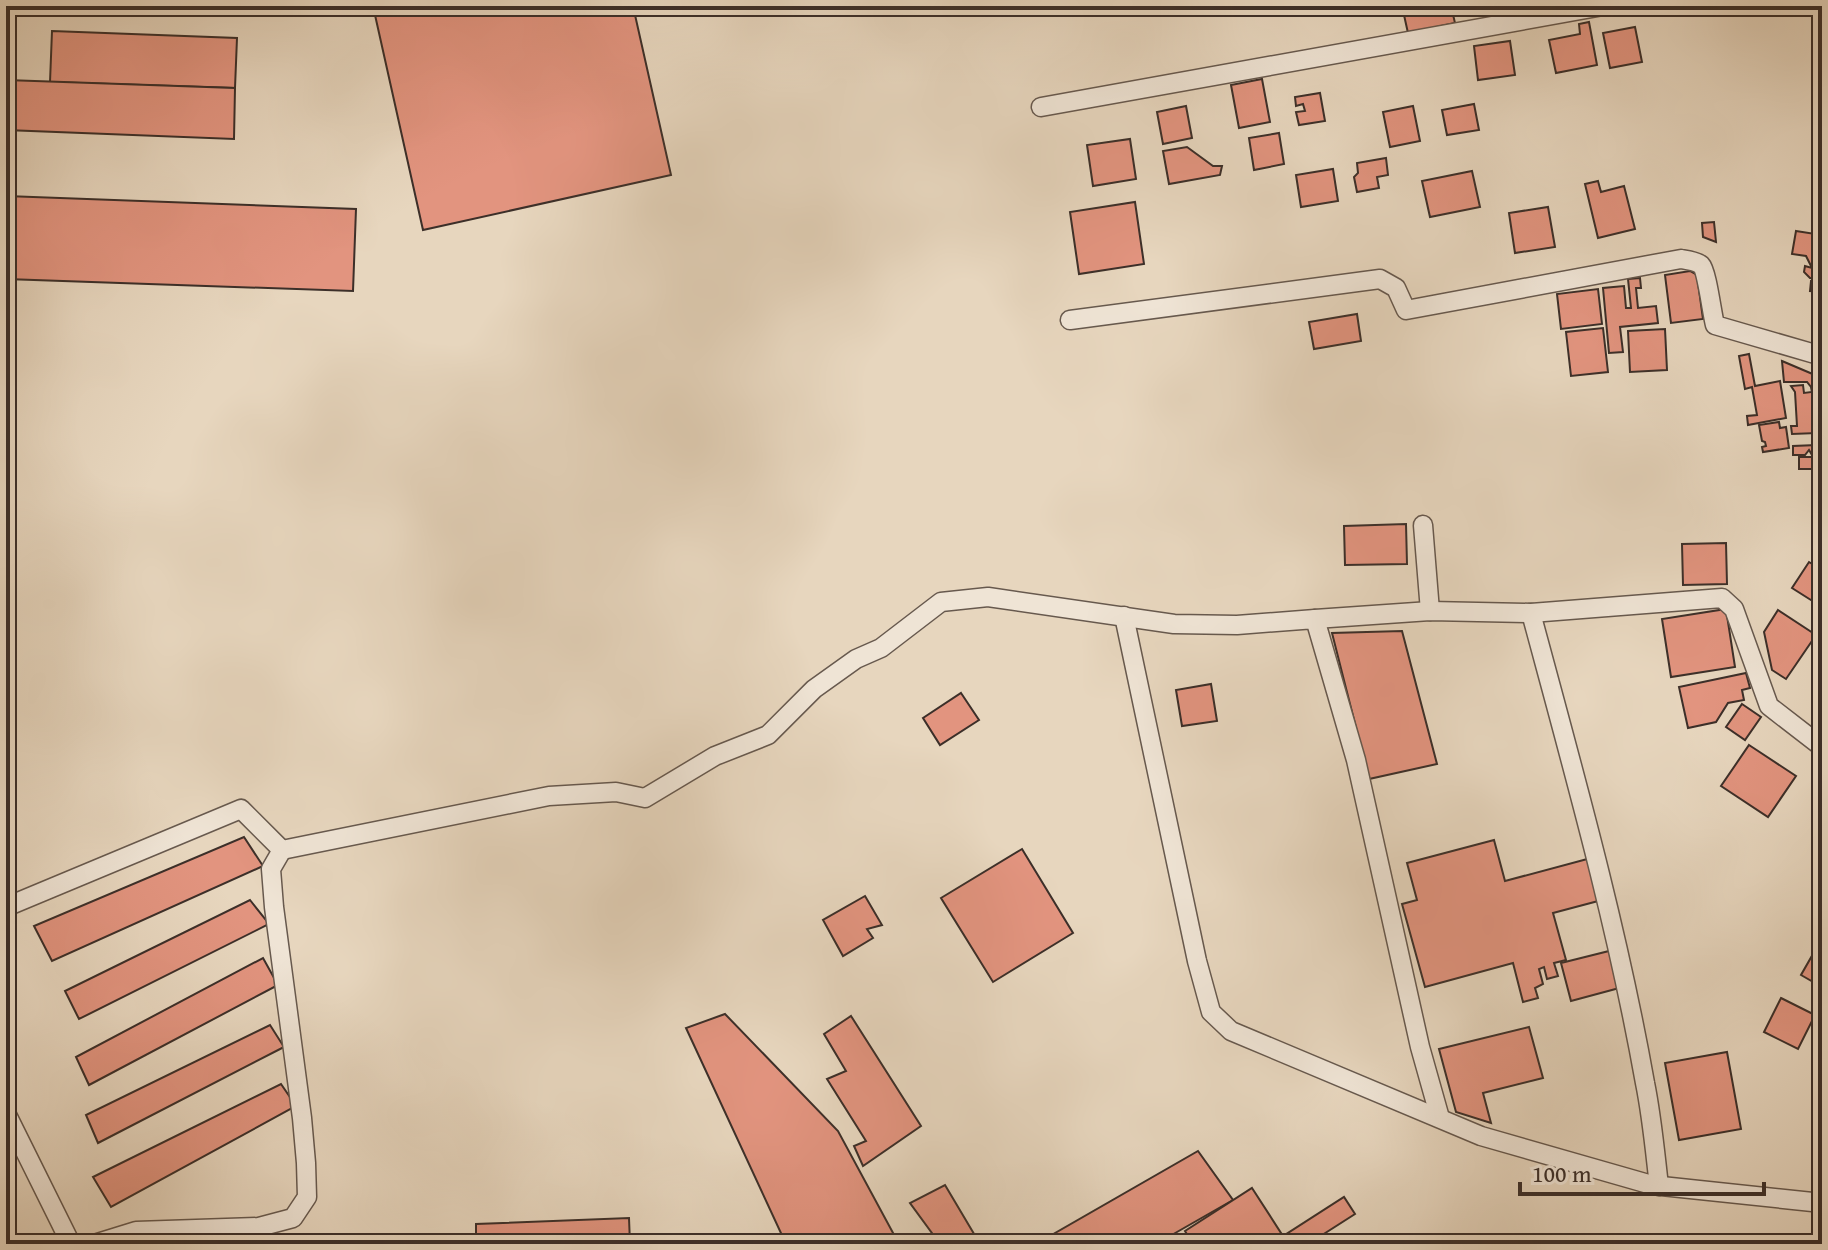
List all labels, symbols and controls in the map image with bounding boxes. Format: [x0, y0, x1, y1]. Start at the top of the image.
scale bar [1520, 1146, 1764, 1196]
text: 100 m [1532, 1156, 1592, 1191]

